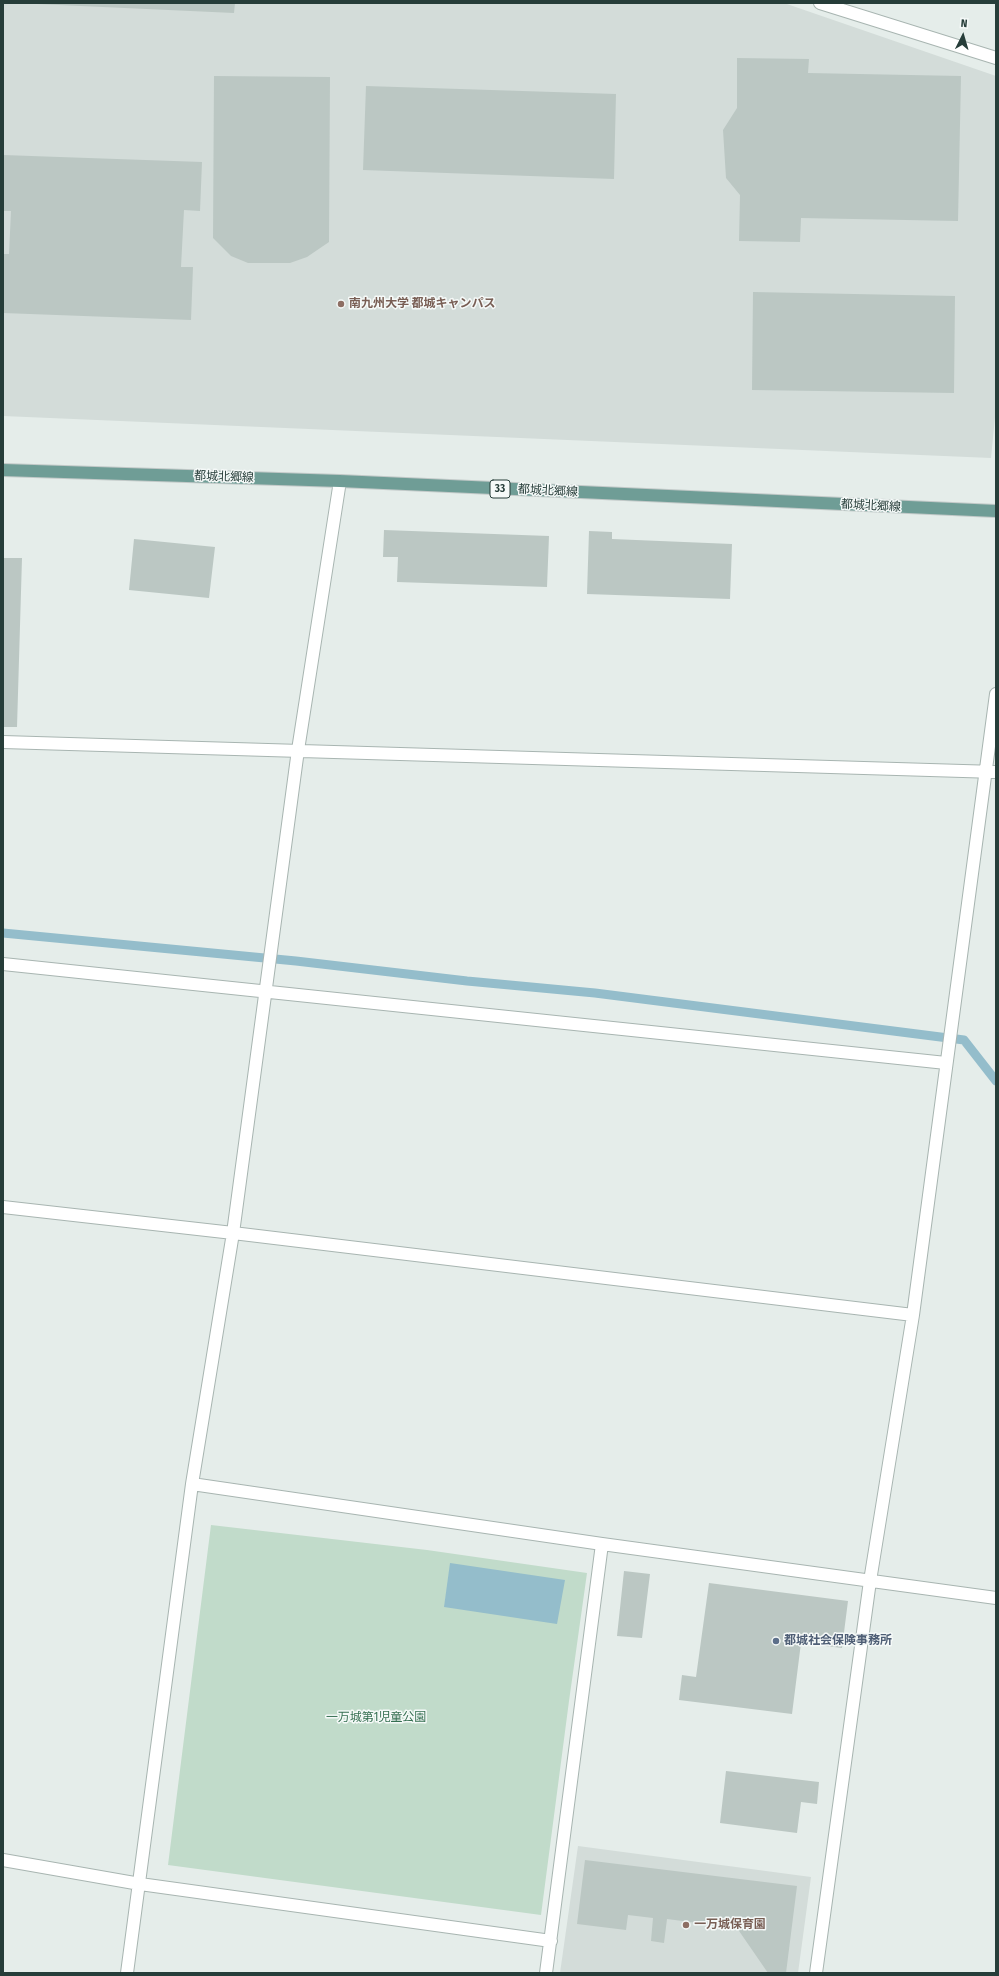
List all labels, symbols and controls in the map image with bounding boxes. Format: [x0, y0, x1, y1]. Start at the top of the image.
north arrow [943, 16, 983, 56]
text: N [960, 17, 968, 30]
place label: 南九州大学 都城キャンパス [349, 297, 495, 311]
marker: 南九州大学 都城キャンパス [336, 299, 346, 309]
street label: 都城北郷線 [194, 469, 254, 485]
road number: 33 [490, 480, 510, 498]
street label: 都城北郷線 [518, 482, 578, 500]
street label: 都城北郷線 [841, 497, 901, 515]
place label: 都城社会保険事務所 [784, 1634, 892, 1648]
marker: 都城社会保険事務所 [771, 1636, 781, 1646]
park label: 一万城第1児童公園 [326, 1711, 426, 1725]
place label: 一万城保育園 [694, 1918, 766, 1932]
marker: 一万城保育園 [681, 1920, 691, 1930]

